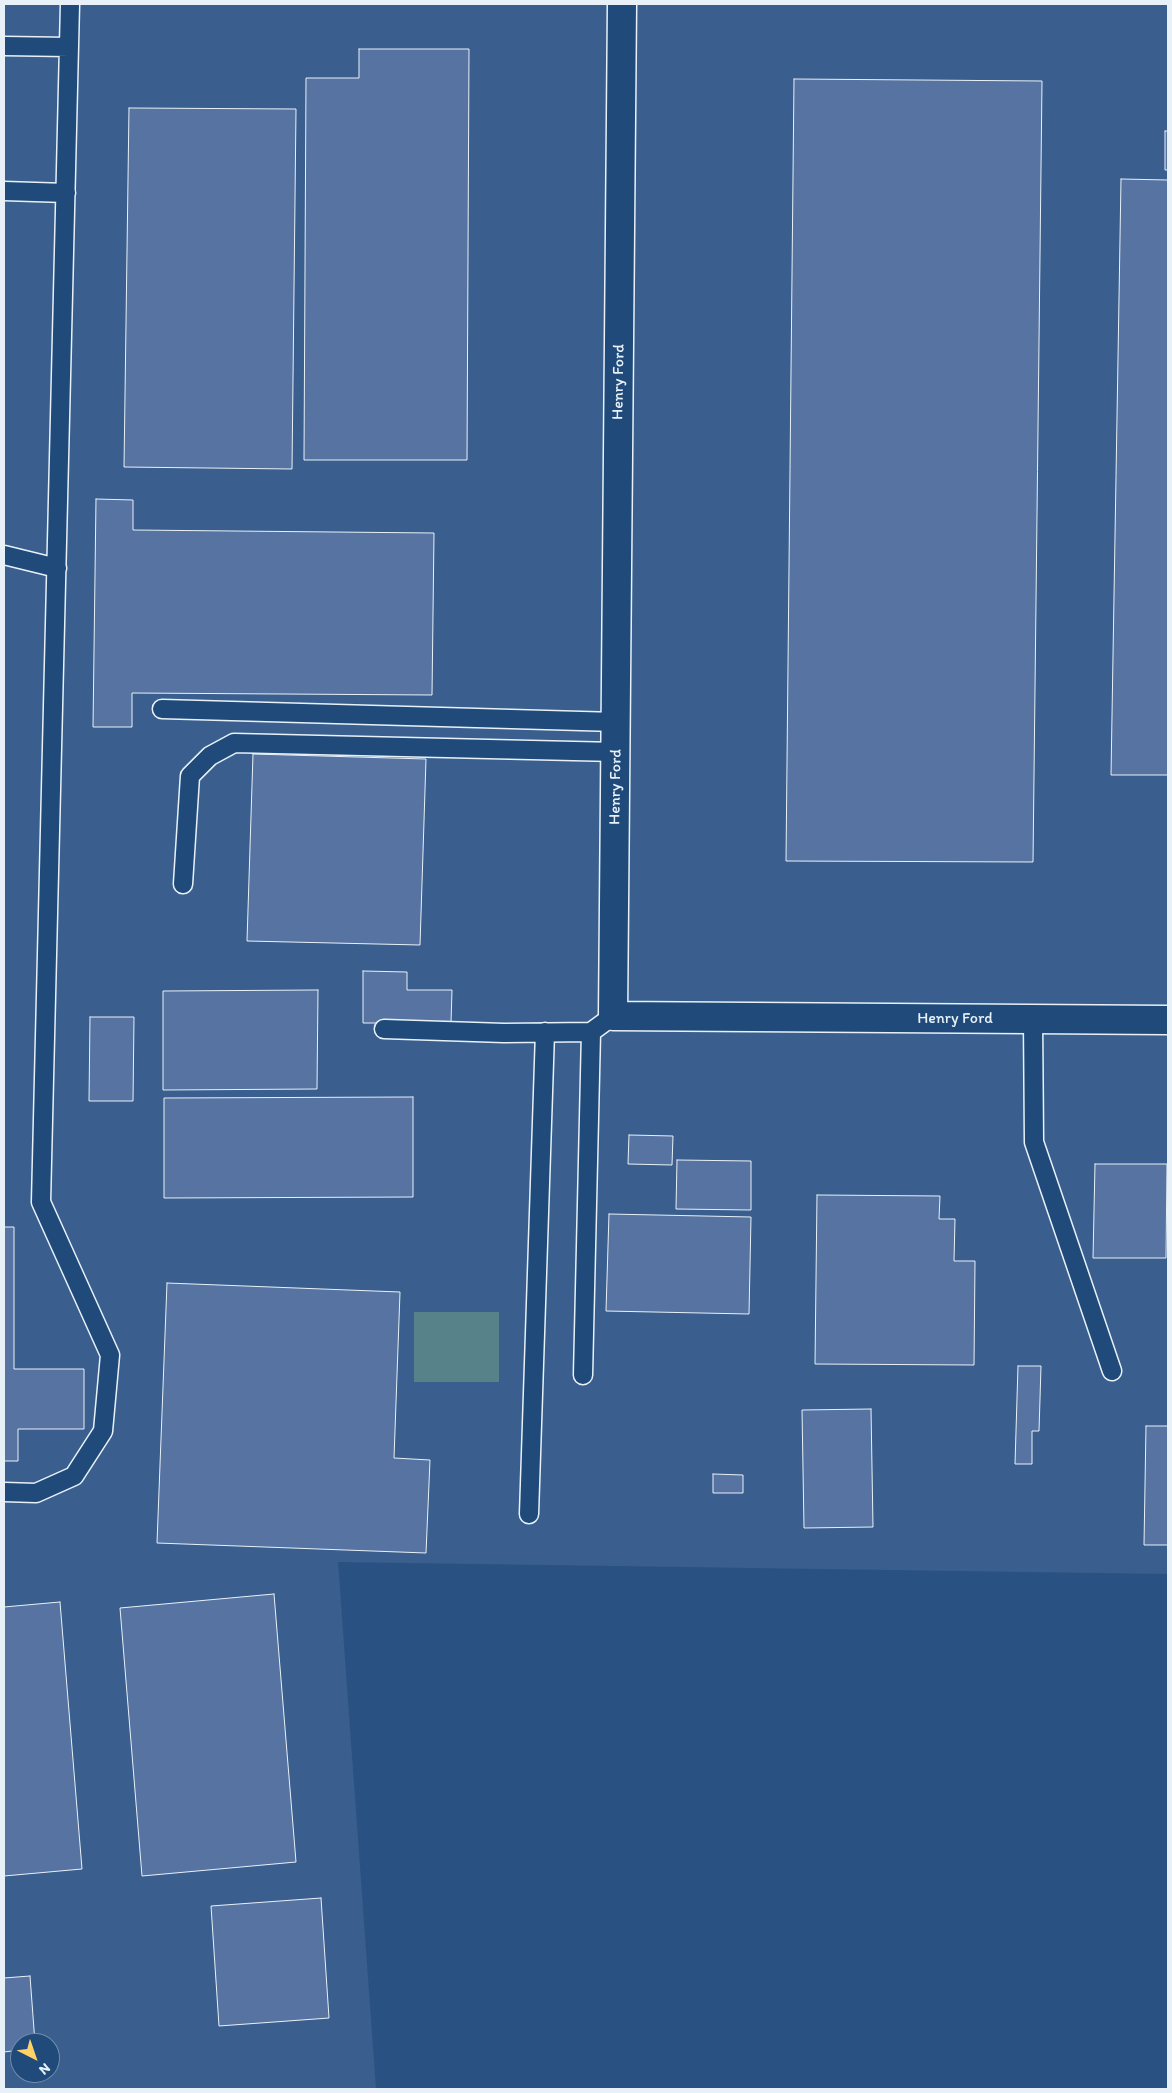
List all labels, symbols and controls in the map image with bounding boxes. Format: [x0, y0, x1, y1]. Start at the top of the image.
street label: Henry Ford [609, 344, 629, 420]
street label: Henry Ford [606, 749, 626, 825]
street label: Henry Ford [917, 1009, 993, 1029]
north arrow [10, 2033, 60, 2083]
text: N [35, 2059, 54, 2078]

